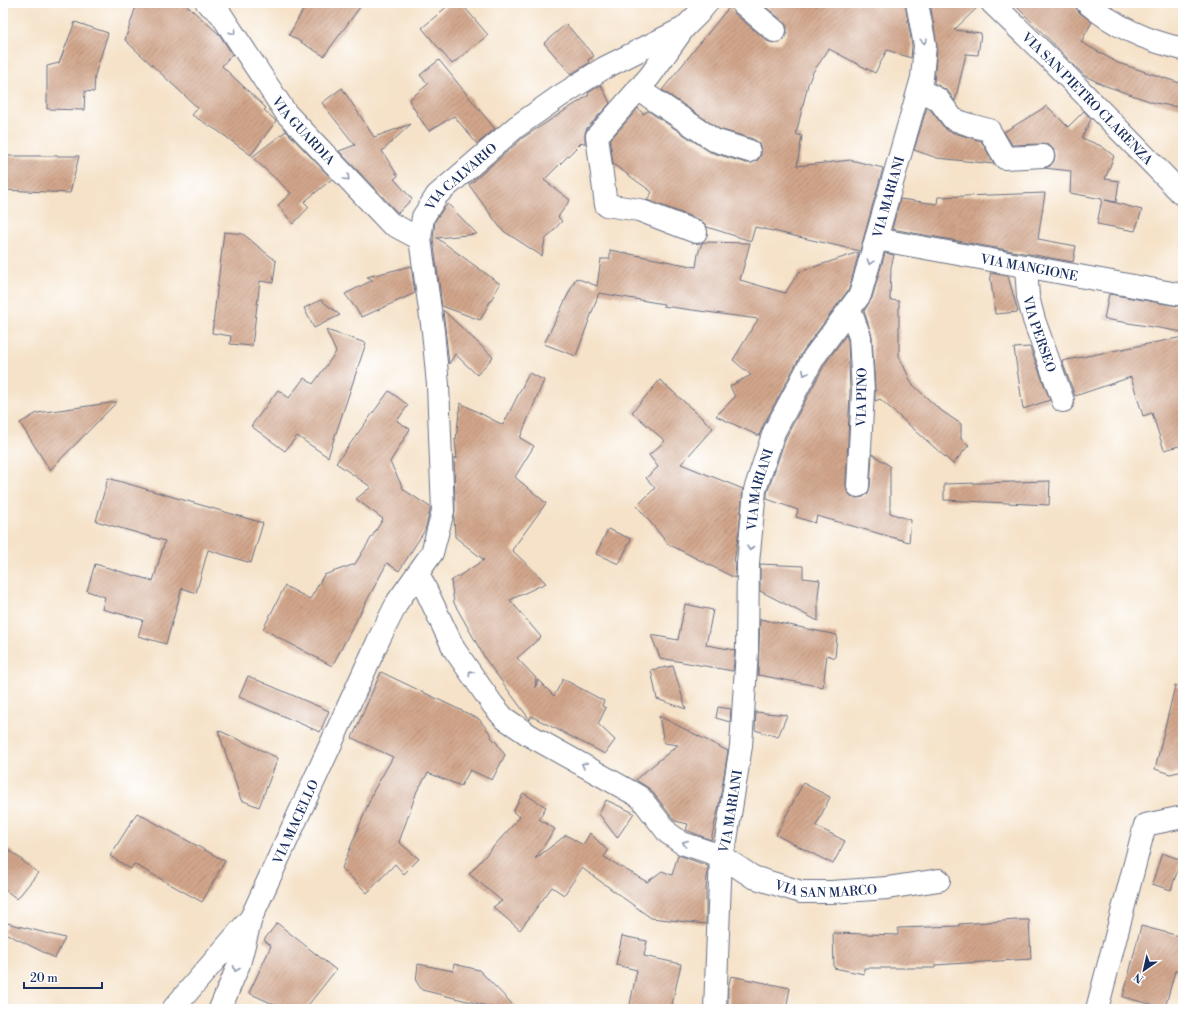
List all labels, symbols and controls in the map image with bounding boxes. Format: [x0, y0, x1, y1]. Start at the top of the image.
one-way arrow [228, 28, 235, 35]
street label: VIA SAN PIETRO CLARENZA [1017, 29, 1157, 169]
one-way arrow [919, 38, 928, 45]
street label: VIA GUARDIA [268, 93, 339, 169]
street label: VIA CALVARIO [422, 140, 501, 214]
street label: VIA MARIANI [870, 155, 908, 240]
one-way arrow [342, 173, 350, 181]
street label: VIA MANGIONE [978, 251, 1079, 285]
one-way arrow [866, 258, 875, 265]
street label: VIA PERSEO [1019, 294, 1059, 375]
street label: VIA PINO [853, 367, 871, 428]
one-way arrow [803, 369, 810, 376]
street label: VIA MARIANI [744, 447, 777, 532]
one-way arrow [745, 545, 754, 551]
one-way arrow [468, 670, 476, 677]
one-way arrow [581, 763, 588, 770]
street label: VIA MARIANI [715, 769, 746, 856]
street label: VIA MACELLO [270, 777, 322, 867]
one-way arrow [681, 840, 688, 848]
street label: VIA SAN MARCO [772, 877, 878, 901]
north arrow [1124, 950, 1164, 990]
scale bar [24, 964, 102, 990]
one-way arrow [233, 966, 241, 973]
text: N [1131, 969, 1146, 986]
text: 20 m [30, 971, 58, 986]

